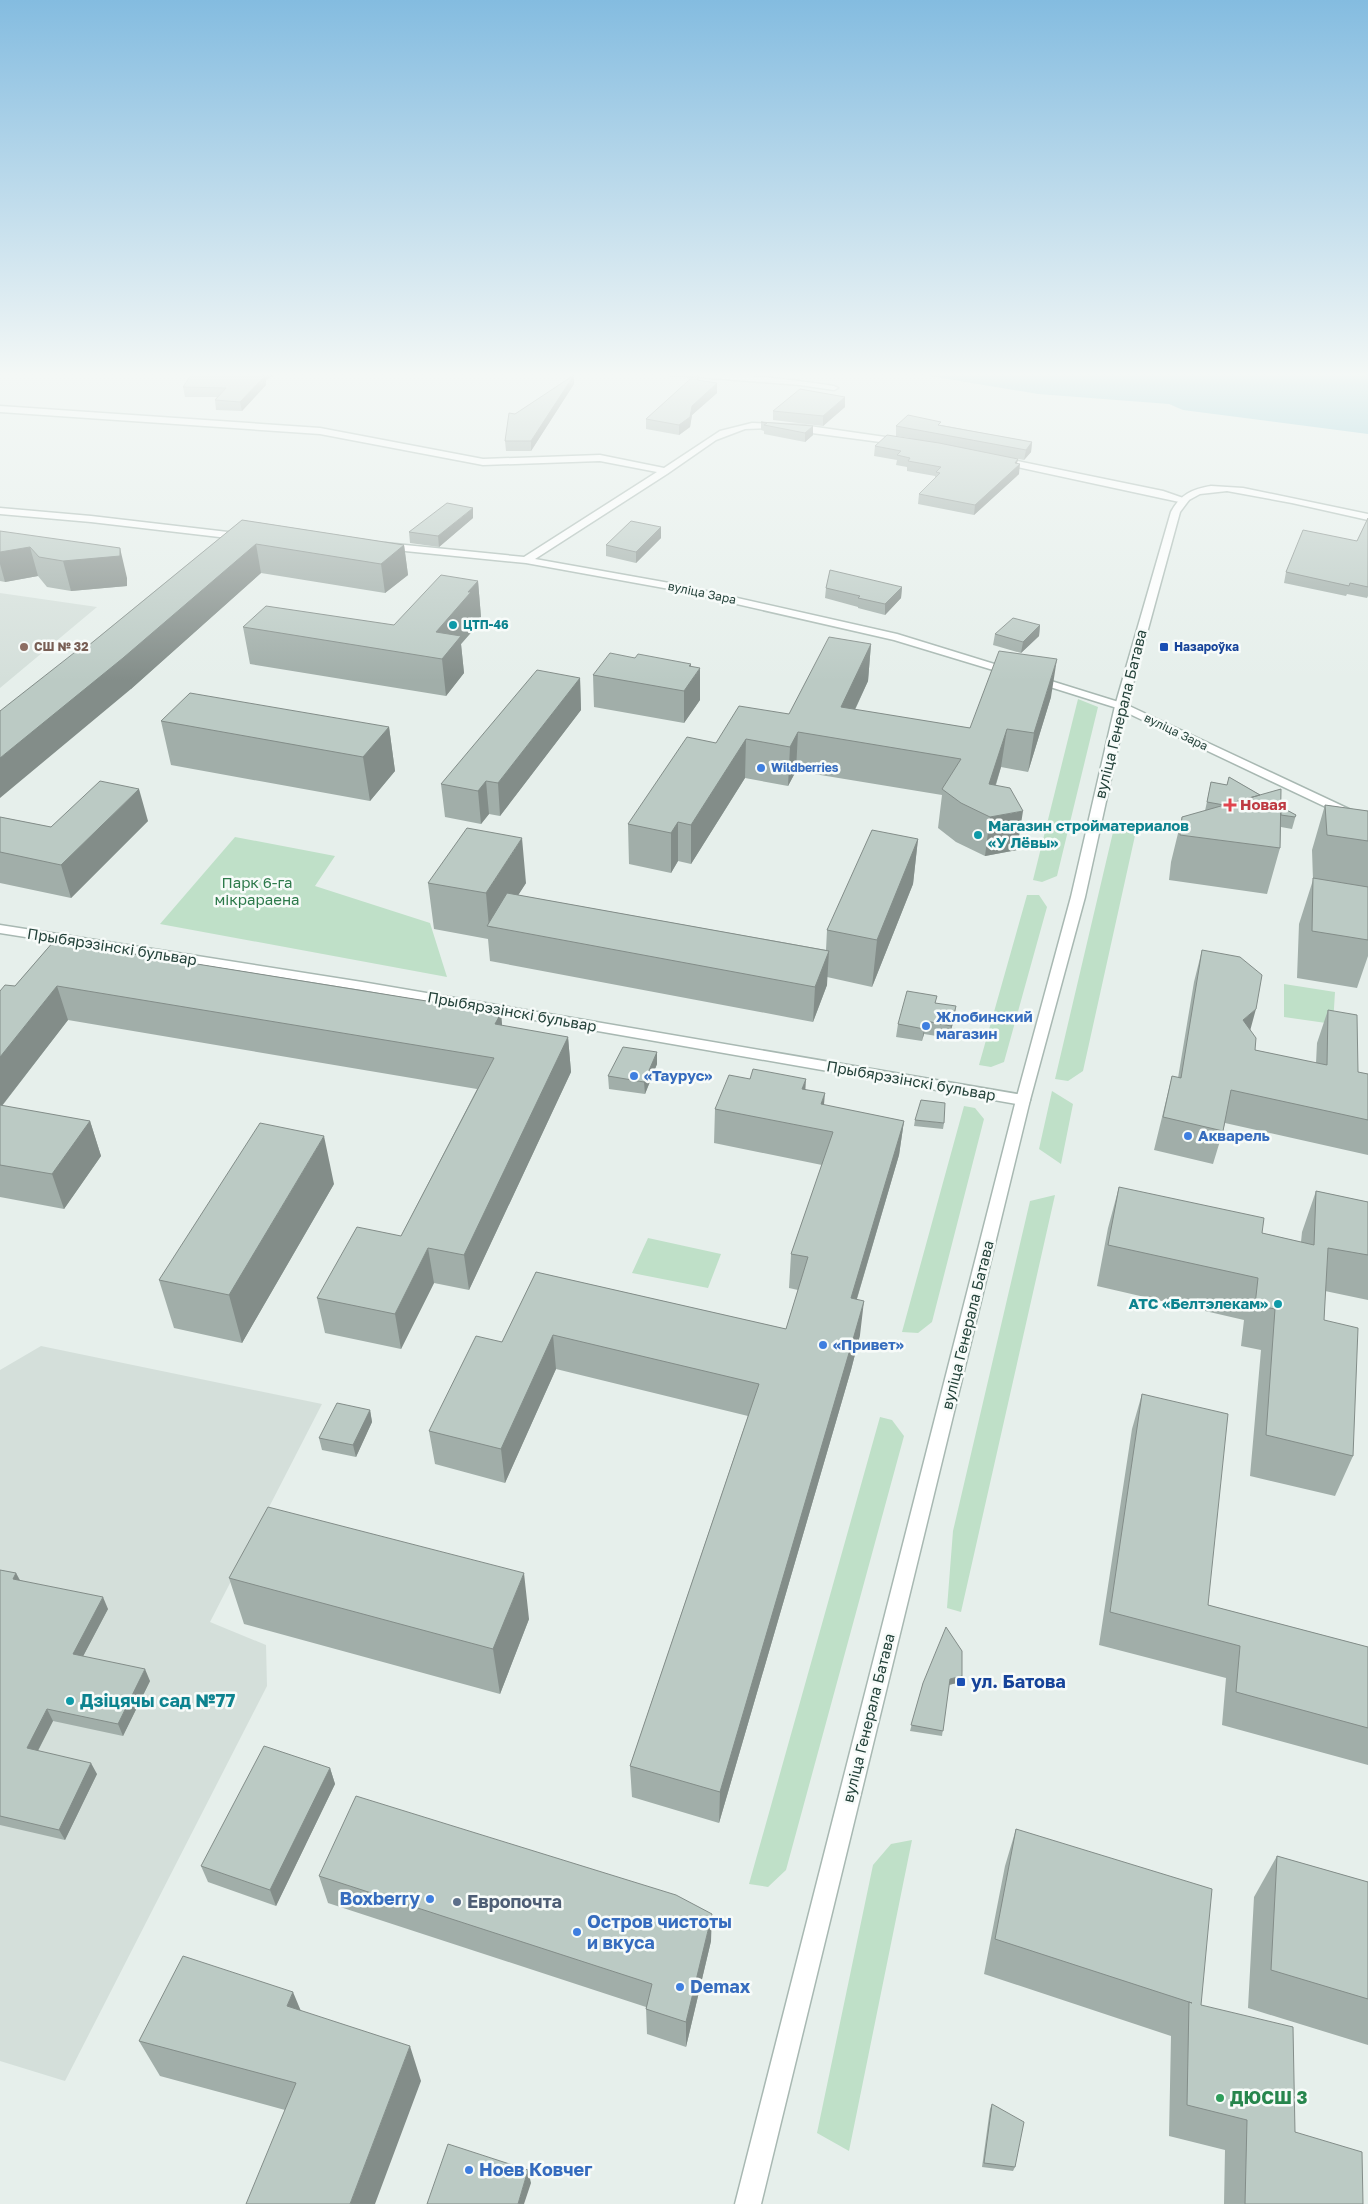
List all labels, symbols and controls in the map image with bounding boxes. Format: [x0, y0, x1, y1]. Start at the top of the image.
street label: вуліца Зара [667, 578, 738, 607]
place label: ЦТП-46 [463, 617, 509, 632]
marker: ЦТП-46 [447, 619, 459, 631]
street label: вуліца Генерала Батава [1090, 627, 1150, 800]
place label: СШ № 32 [34, 639, 88, 654]
place label: Назароўка [1174, 639, 1239, 654]
marker: СШ № 32 [18, 641, 30, 653]
marker: Назароўка [1158, 641, 1170, 653]
street label: вуліца Зара [1142, 710, 1211, 753]
place label: Wildberries [771, 760, 839, 775]
marker: Wildberries [755, 762, 767, 774]
place label: Новая [1240, 795, 1287, 813]
marker: Новая [1224, 799, 1236, 811]
place label: Магазин стройматериалов «У Лёвы» [988, 816, 1189, 851]
marker: Магазин стройматериалов «У Лёвы» [972, 829, 984, 841]
park label: Парк 6-га мікрараена [214, 873, 300, 908]
street label: Прыбярэзінскі бульвар [26, 924, 198, 968]
street label: Прыбярэзінскі бульвар [426, 987, 598, 1035]
place label: Жлобинский магазин [936, 1007, 1033, 1042]
marker: Жлобинский магазин [920, 1020, 932, 1032]
street label: Прыбярэзінскі бульвар [825, 1056, 997, 1104]
place label: «Таурус» [644, 1066, 712, 1084]
marker: «Таурус» [628, 1070, 640, 1082]
place label: Акварель [1198, 1126, 1270, 1144]
marker: Акварель [1182, 1130, 1194, 1142]
street label: вуліца Генерала Батава [937, 1238, 997, 1411]
place label: АТС «Белтэлекам» [1129, 1294, 1268, 1312]
marker: АТС «Белтэлекам» [1272, 1298, 1284, 1310]
place label: «Привет» [833, 1335, 904, 1353]
marker: «Привет» [817, 1339, 829, 1351]
street label: вуліца Генерала Батава [838, 1631, 898, 1804]
place label: ул. Батова [971, 1670, 1066, 1692]
marker: ул. Батова [955, 1676, 967, 1688]
place label: Дзіцячы сад №77 [80, 1689, 235, 1711]
marker: Дзіцячы сад №77 [64, 1695, 76, 1707]
place label: Boxberry [339, 1887, 420, 1909]
place label: Европочта [467, 1890, 562, 1912]
marker: Boxberry [424, 1893, 436, 1905]
marker: Европочта [451, 1896, 463, 1908]
place label: Остров чистоты и вкуса [587, 1910, 732, 1953]
marker: Остров чистоты и вкуса [571, 1926, 583, 1938]
place label: Demax [690, 1975, 751, 1997]
marker: Demax [674, 1981, 686, 1993]
place label: ДЮСШ 3 [1230, 2086, 1308, 2108]
marker: ДЮСШ 3 [1214, 2092, 1226, 2104]
place label: Ноев Ковчег [479, 2158, 592, 2180]
marker: Ноев Ковчег [463, 2164, 475, 2176]

